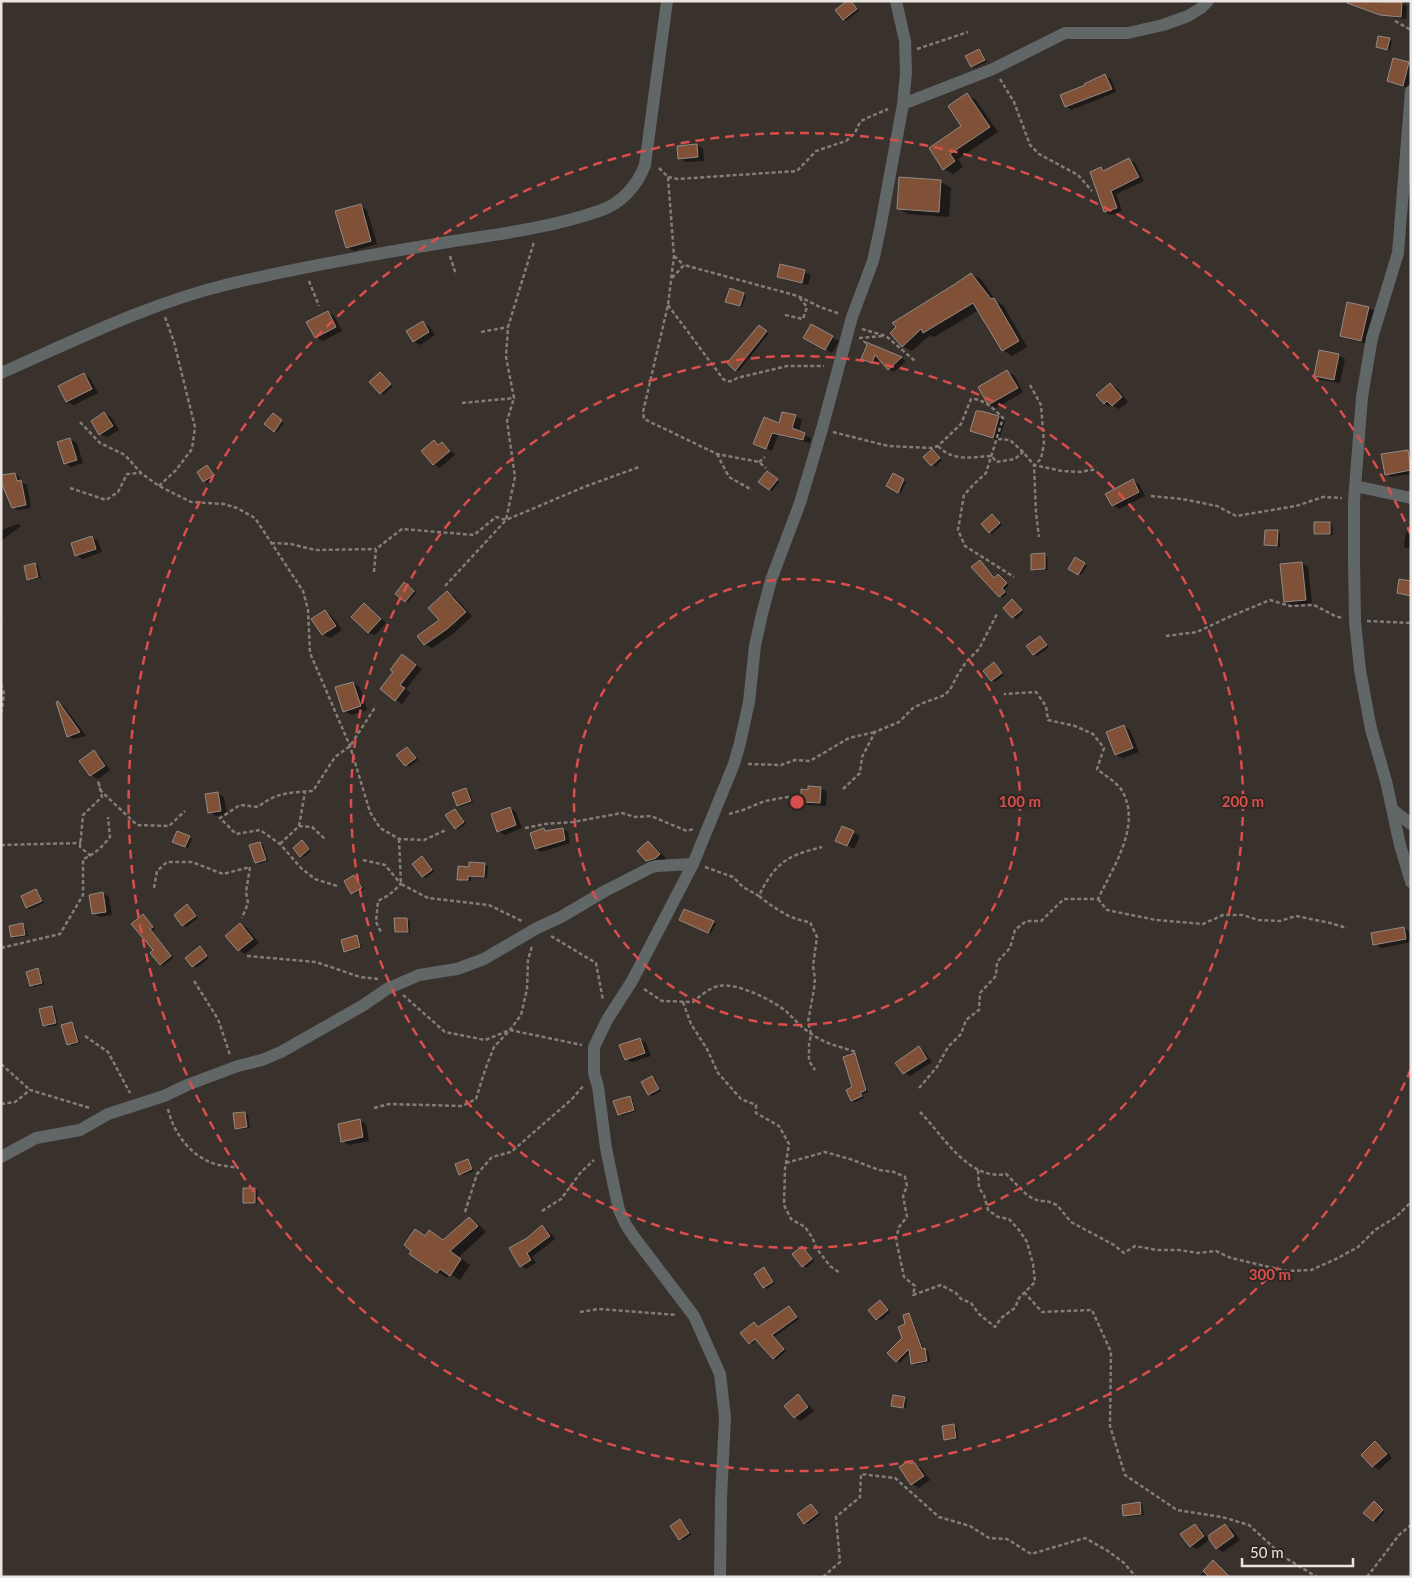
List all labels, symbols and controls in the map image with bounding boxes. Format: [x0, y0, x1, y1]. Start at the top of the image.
text: 100 m [999, 792, 1041, 810]
text: 200 m [1222, 792, 1264, 810]
centre of rings [788, 793, 806, 811]
text: 300 m [1249, 1265, 1291, 1283]
scale bar [1242, 1536, 1353, 1568]
text: 50 m [1250, 1543, 1284, 1561]

